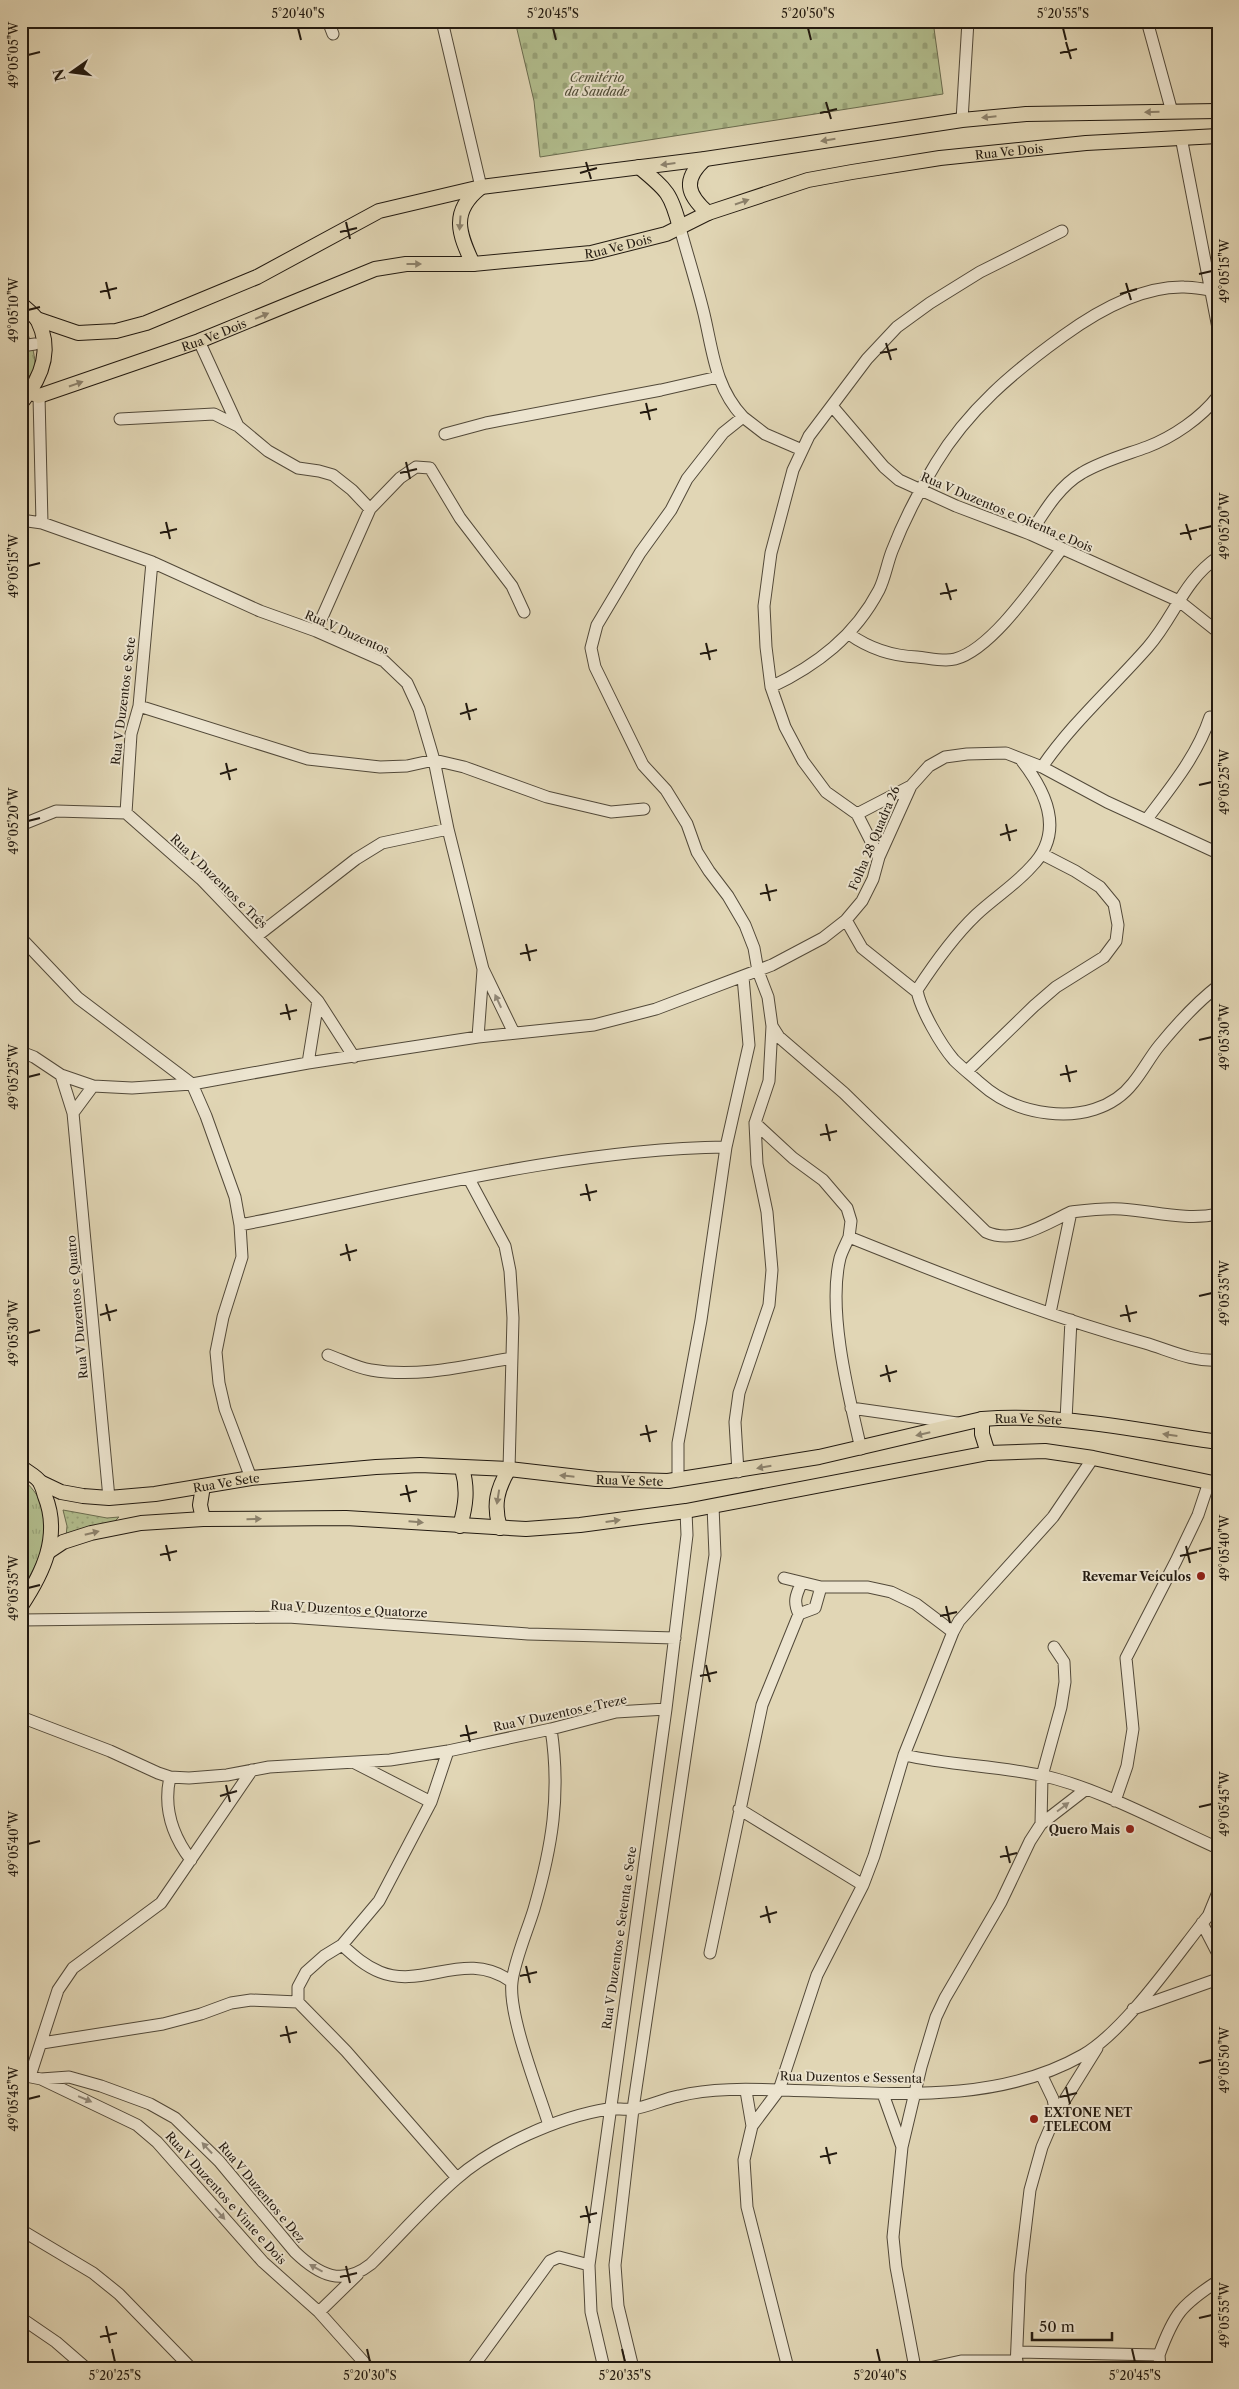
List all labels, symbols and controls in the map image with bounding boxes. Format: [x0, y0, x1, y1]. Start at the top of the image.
text: 5°20'40"S [271, 6, 325, 21]
text: 5°20'45"S [527, 6, 579, 21]
text: 5°20'50"S [781, 6, 835, 21]
text: 5°20'55"S [1037, 6, 1089, 21]
text: 49°05'05"W [6, 21, 21, 88]
north arrow [48, 48, 98, 98]
text: N [49, 67, 70, 83]
park label: Cemitério da Saudade [565, 70, 630, 99]
one-way arrow [1143, 108, 1159, 116]
one-way arrow [981, 114, 997, 122]
one-way arrow [820, 137, 836, 145]
street label: Rua Ve Dois [974, 140, 1044, 162]
one-way arrow [659, 160, 675, 168]
one-way arrow [735, 197, 750, 205]
one-way arrow [456, 216, 464, 232]
street label: Rua Ve Dois [584, 230, 653, 261]
text: 49°05'15"W [1217, 238, 1232, 303]
one-way arrow [407, 260, 423, 268]
text: 49°05'10"W [6, 277, 21, 342]
one-way arrow [254, 311, 269, 319]
street label: Rua Ve Dois [179, 315, 248, 354]
one-way arrow [69, 379, 84, 387]
street label: Rua V Duzentos e Oitenta e Dois [919, 469, 1095, 555]
text: 49°05'20"W [1217, 492, 1232, 559]
text: 49°05'15"W [6, 533, 21, 598]
street label: Rua V Duzentos [302, 607, 392, 657]
street label: Rua V Duzentos e Sete [108, 636, 138, 766]
text: 49°05'25"W [1217, 748, 1232, 815]
street label: Folha 28 Quadra 26 [845, 784, 903, 892]
text: 49°05'20"W [6, 787, 21, 854]
street label: Rua V Duzentos e Três [167, 831, 271, 931]
one-way arrow [494, 994, 502, 1008]
text: 49°05'30"W [1217, 1003, 1232, 1070]
text: 49°05'25"W [6, 1043, 21, 1110]
street label: Rua V Duzentos e Quatro [63, 1235, 91, 1379]
text: 49°05'35"W [1217, 1259, 1232, 1326]
text: 49°05'30"W [6, 1299, 21, 1366]
street label: Rua Ve Sete [994, 1410, 1063, 1427]
one-way arrow [915, 1430, 930, 1438]
one-way arrow [1161, 1431, 1177, 1439]
one-way arrow [755, 1463, 771, 1471]
street label: Rua Ve Sete [192, 1470, 260, 1495]
street label: Rua Ve Sete [596, 1471, 664, 1488]
one-way arrow [559, 1472, 575, 1480]
one-way arrow [493, 1490, 501, 1506]
text: 49°05'40"W [1217, 1514, 1232, 1581]
one-way arrow [246, 1515, 262, 1523]
one-way arrow [605, 1517, 621, 1525]
one-way arrow [408, 1518, 424, 1526]
one-way arrow [85, 1529, 100, 1537]
text: 49°05'35"W [6, 1554, 21, 1621]
place label: Revemar Veículos [1082, 1569, 1191, 1584]
marker: Revemar Veículos [1195, 1570, 1207, 1582]
street label: Rua V Duzentos e Quatorze [270, 1597, 428, 1621]
street label: Rua V Duzentos e Treze [492, 1691, 629, 1735]
text: 49°05'45"W [1217, 1771, 1232, 1837]
one-way arrow [1056, 1801, 1069, 1812]
text: 49°05'40"W [6, 1810, 21, 1877]
place label: Quero Mais [1049, 1822, 1120, 1837]
marker: Quero Mais [1124, 1823, 1136, 1835]
street label: Rua V Duzentos e Setenta e Sete [599, 1845, 639, 2031]
text: 49°05'50"W [1217, 2026, 1232, 2093]
text: 49°05'45"W [6, 2066, 21, 2132]
street label: Rua Duzentos e Sessenta [780, 2068, 923, 2086]
one-way arrow [78, 2096, 92, 2104]
place label: EXTONE NET TELECOM [1044, 2105, 1133, 2134]
marker: EXTONE NET TELECOM [1028, 2113, 1040, 2125]
street label: Rua V Duzentos e Vinte e Dois [162, 2129, 290, 2267]
street label: Rua V Duzentos e Dez [216, 2139, 308, 2245]
one-way arrow [201, 2143, 213, 2155]
one-way arrow [214, 2207, 226, 2219]
one-way arrow [308, 2264, 323, 2272]
text: 49°05'55"W [1217, 2282, 1232, 2348]
scale bar [1032, 2309, 1112, 2341]
text: 50 m [1039, 2317, 1075, 2336]
text: 5°20'25"S [89, 2368, 141, 2383]
text: 5°20'30"S [343, 2368, 397, 2383]
text: 5°20'35"S [599, 2368, 651, 2383]
text: 5°20'40"S [853, 2368, 907, 2383]
text: 5°20'45"S [1109, 2368, 1161, 2383]

